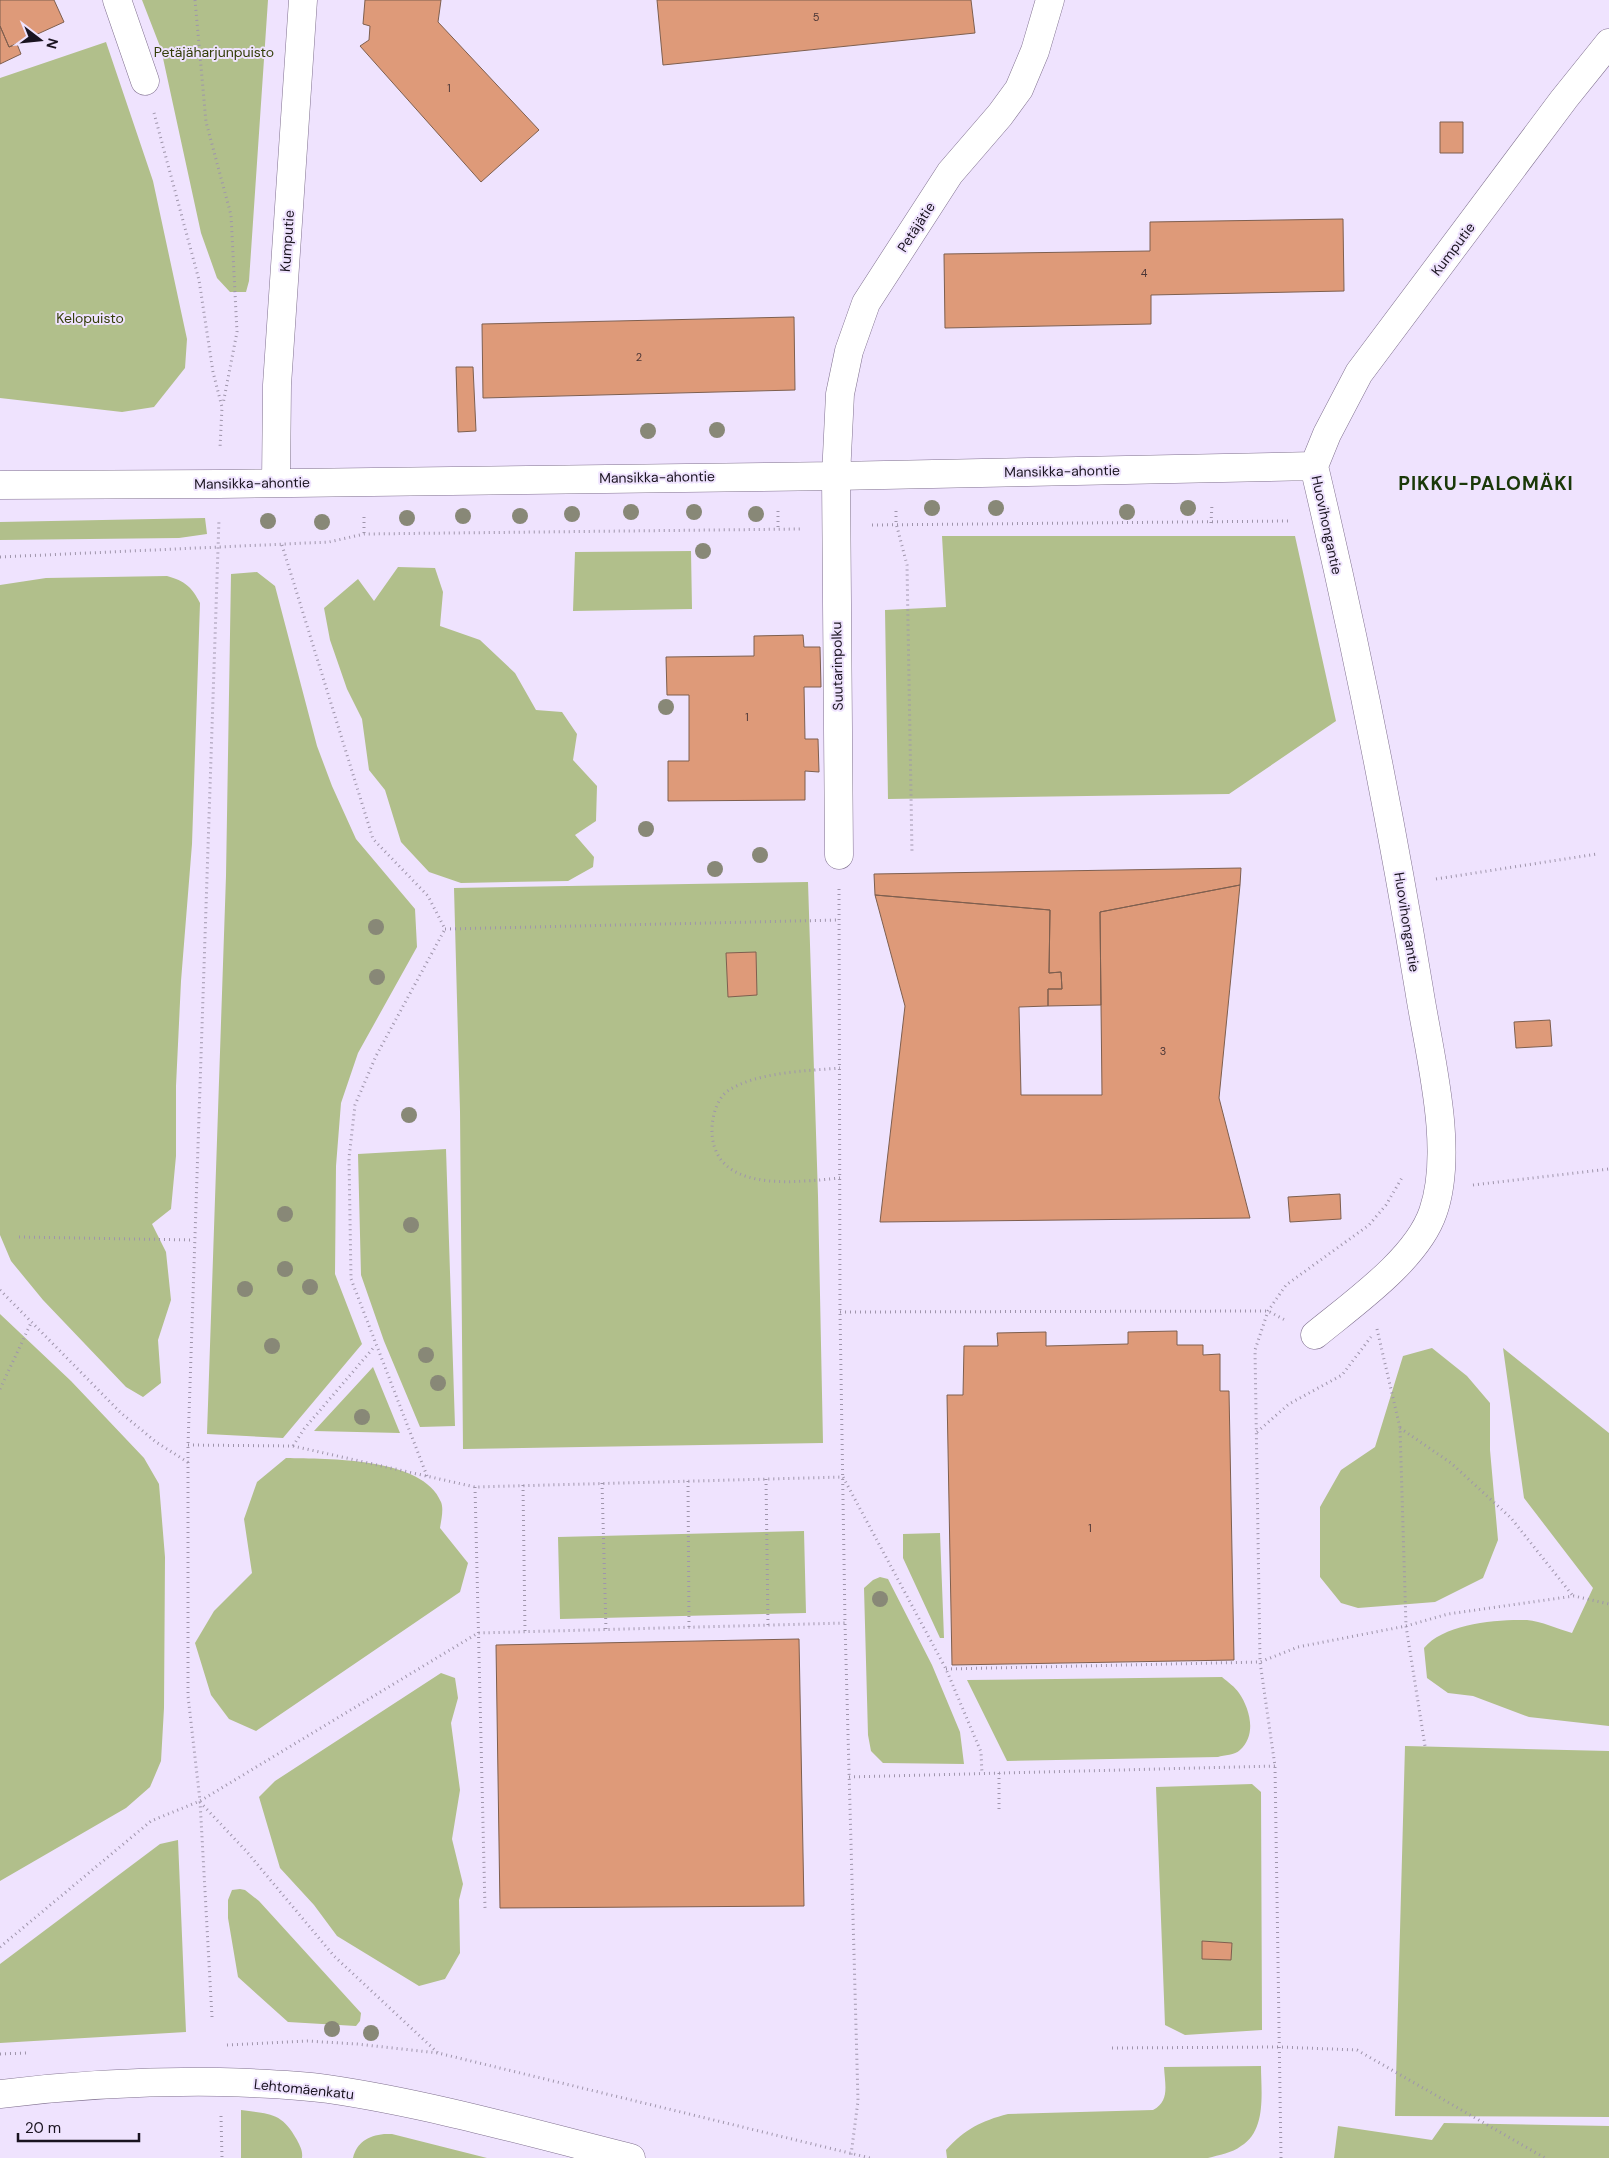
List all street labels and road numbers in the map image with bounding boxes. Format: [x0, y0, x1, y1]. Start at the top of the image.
street label: Petäjätie [893, 199, 939, 255]
street label: Kumputie [276, 209, 298, 273]
street label: Kumputie [1427, 219, 1479, 279]
street label: Mansikka-ahontie [1004, 461, 1120, 481]
street label: Mansikka-ahontie [599, 467, 715, 487]
street label: Mansikka-ahontie [194, 473, 310, 493]
street label: Huovihongantie [1308, 474, 1346, 576]
street label: Suutarinpolku [827, 621, 847, 711]
street label: Huovihongantie [1390, 871, 1424, 973]
street label: Lehtomäenkatu [253, 2075, 355, 2103]

